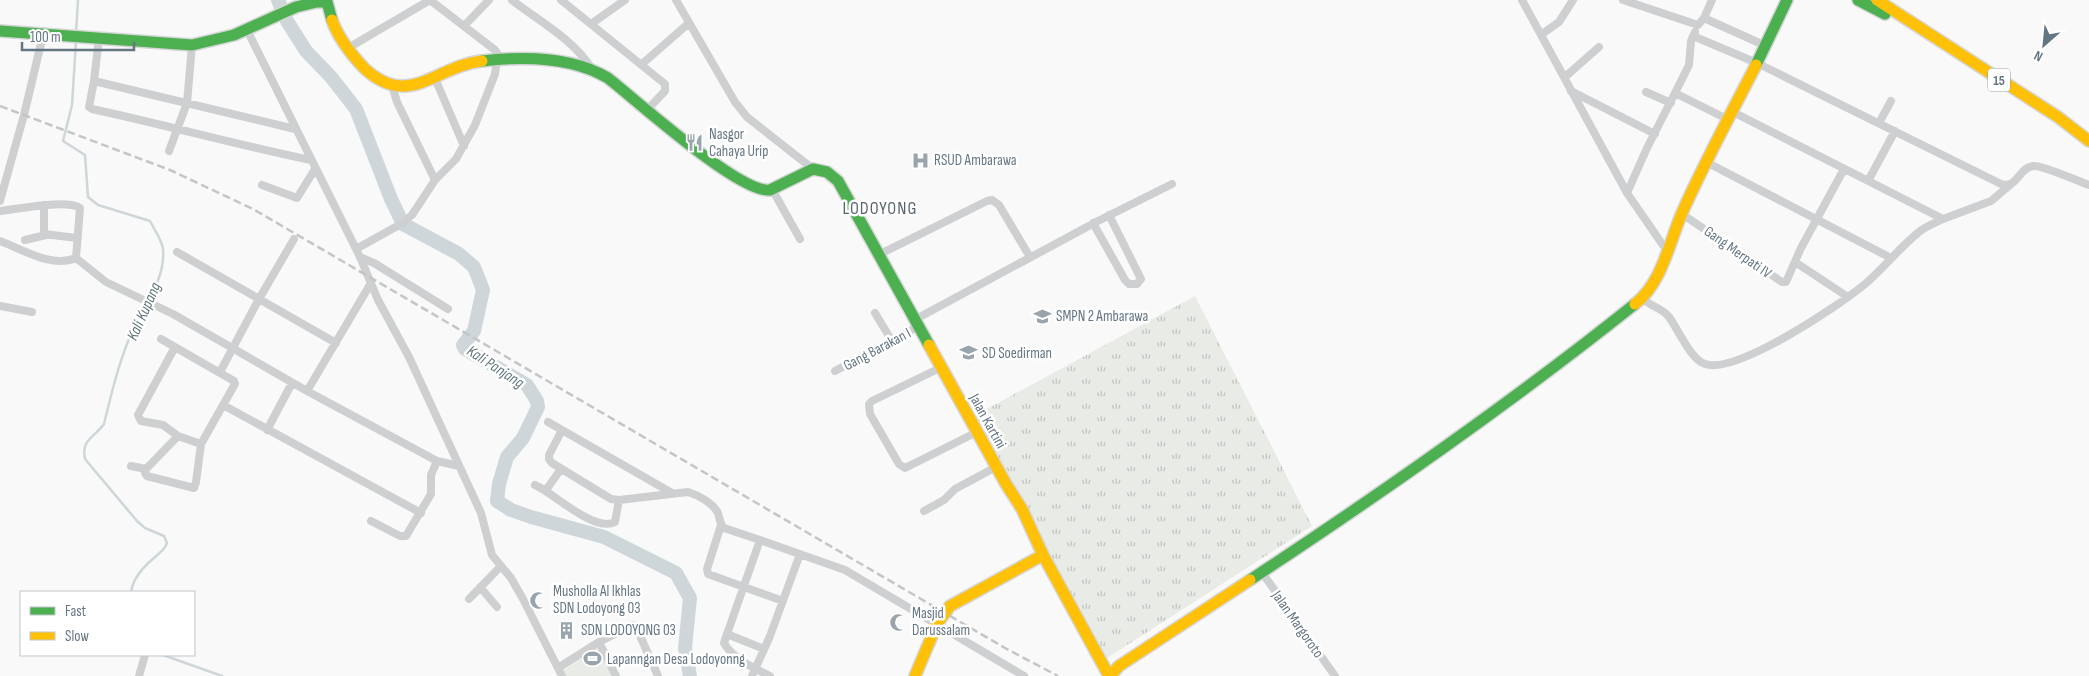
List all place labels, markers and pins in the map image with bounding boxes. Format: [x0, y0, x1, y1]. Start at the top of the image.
place label: Nasgor Cahaya Urip [709, 125, 768, 161]
restaurant icon: Nasgor Cahaya Urip [685, 133, 705, 153]
hospital icon: RSUD Ambarawa [910, 150, 930, 170]
place label: RSUD Ambarawa [934, 151, 1017, 170]
school or university icon: SMPN 2 Ambarawa [1032, 306, 1052, 326]
place label: SMPN 2 Ambarawa [1056, 307, 1149, 326]
school or university icon: SD Soedirman [958, 343, 978, 363]
place label: SD Soedirman [982, 344, 1052, 363]
place label: Musholla Al Ikhlas SDN Lodoyong 03 [553, 582, 641, 618]
mosque icon: Musholla Al Ikhlas SDN Lodoyong 03 [529, 590, 549, 610]
place label: Masjid Darussalam [912, 604, 970, 640]
mosque icon: Masjid Darussalam [888, 612, 908, 632]
building icon: SDN LODOYONG 03 [557, 620, 577, 640]
place label: SDN LODOYONG 03 [581, 621, 676, 640]
sports icon: Lapanngan Desa Lodoyonng [583, 649, 603, 669]
place label: Lapanngan Desa Lodoyonng [607, 650, 745, 669]

